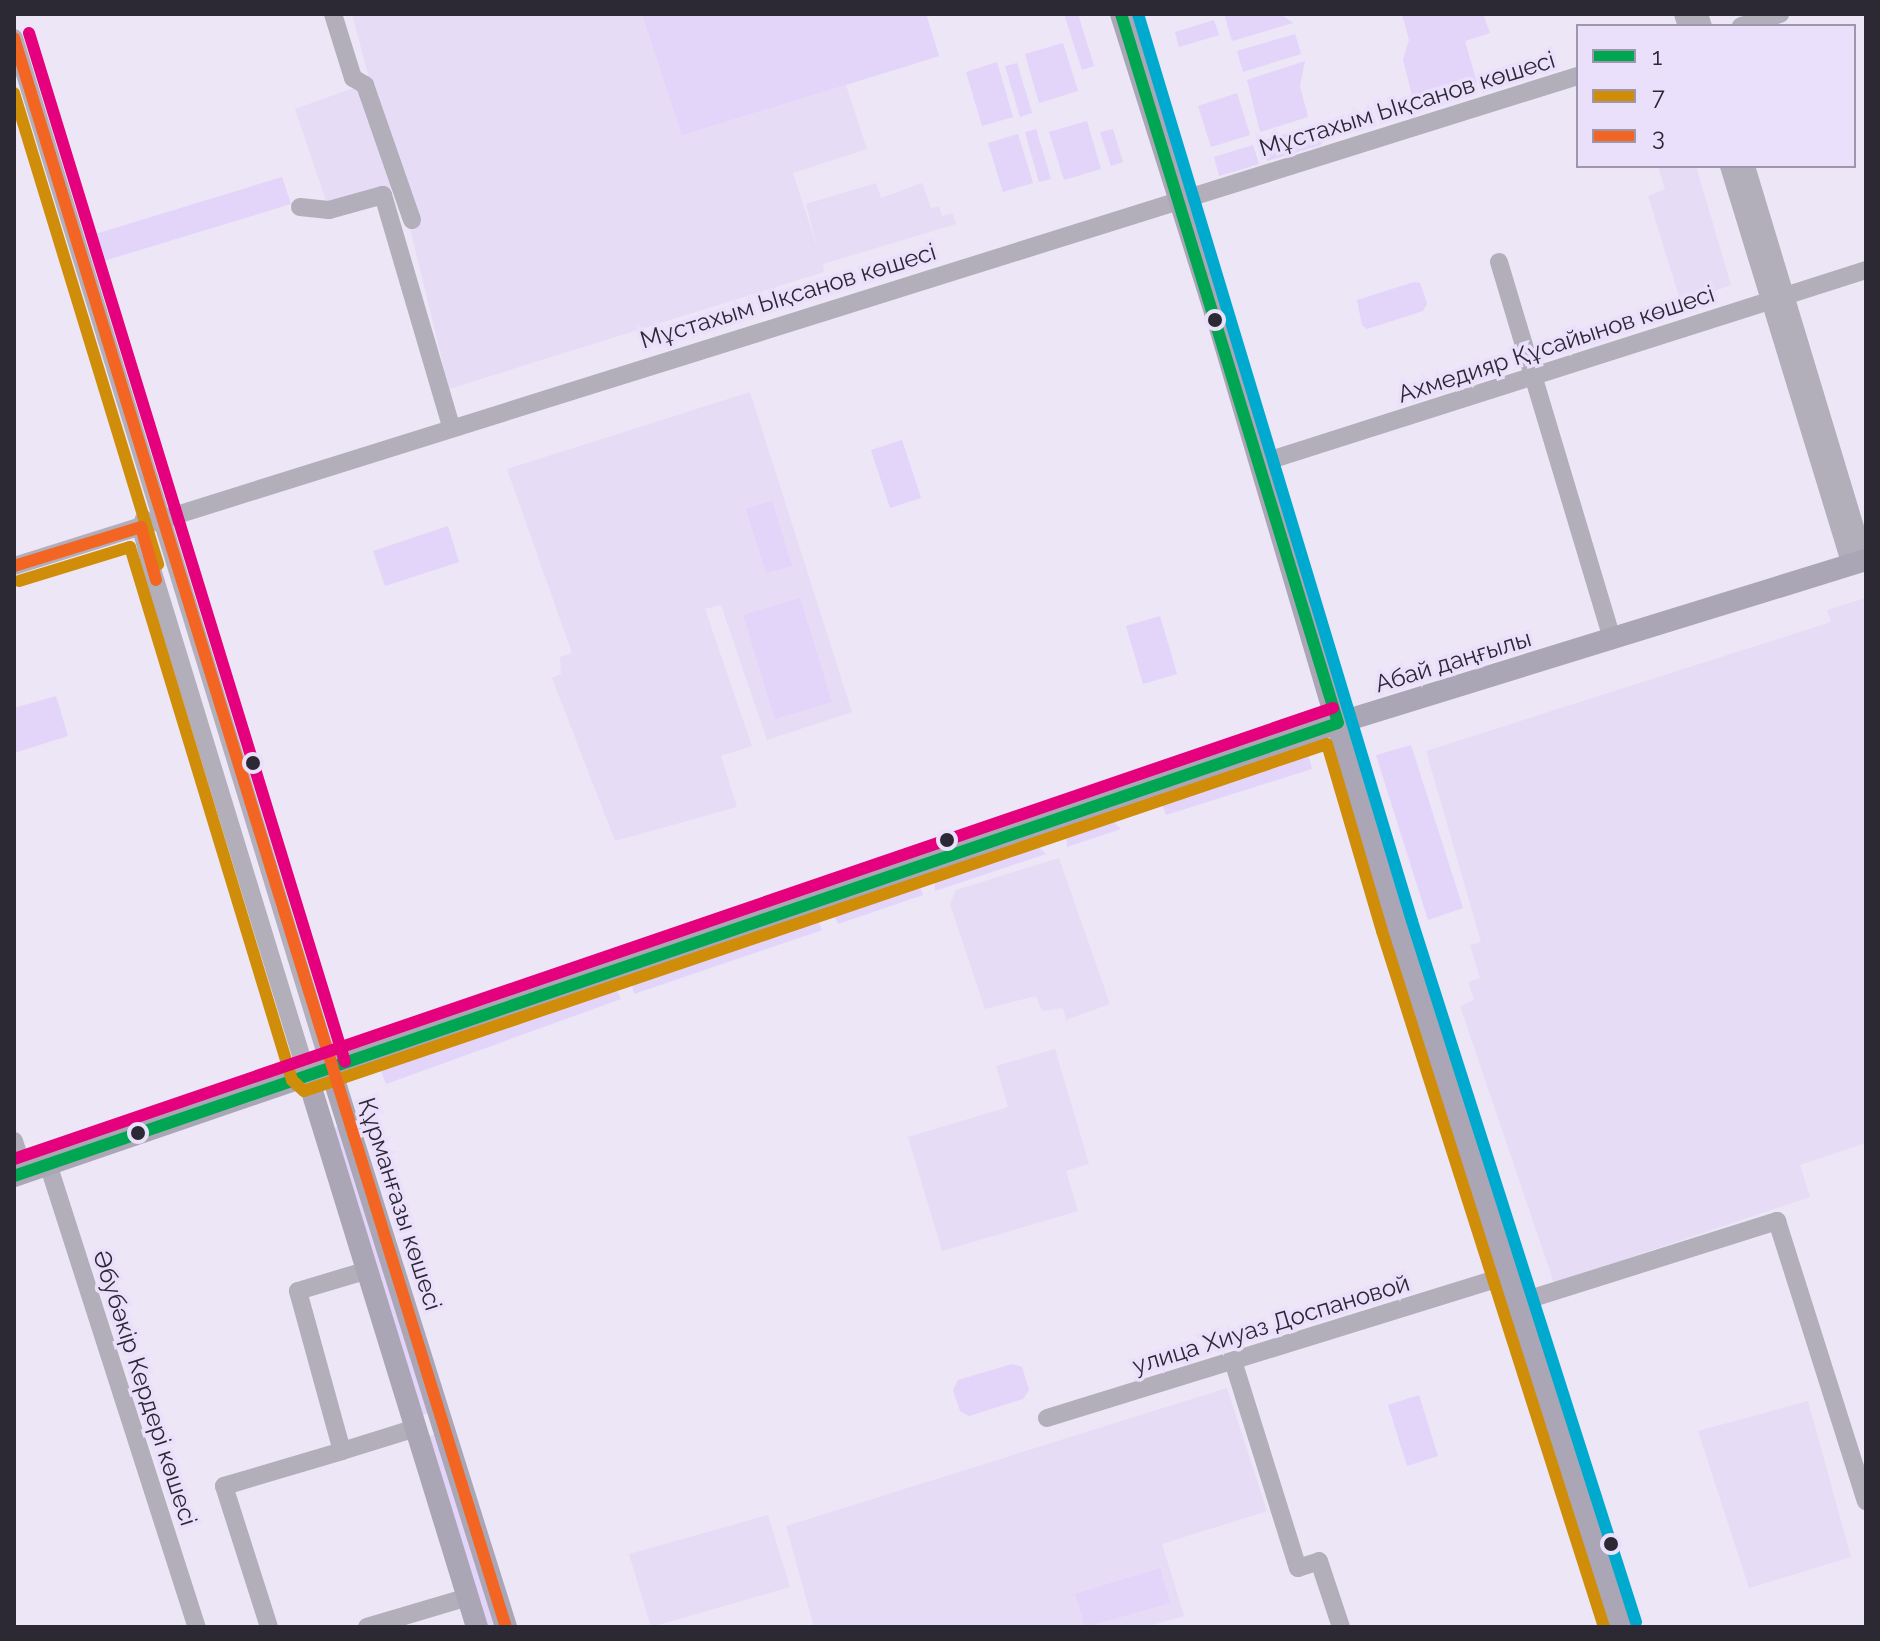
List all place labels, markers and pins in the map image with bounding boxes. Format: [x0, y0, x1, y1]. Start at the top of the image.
unlabelled marker [1207, 312, 1223, 328]
unlabelled marker [245, 755, 261, 771]
unlabelled marker [939, 832, 955, 848]
unlabelled marker [130, 1125, 146, 1141]
unlabelled marker [1603, 1536, 1619, 1552]

